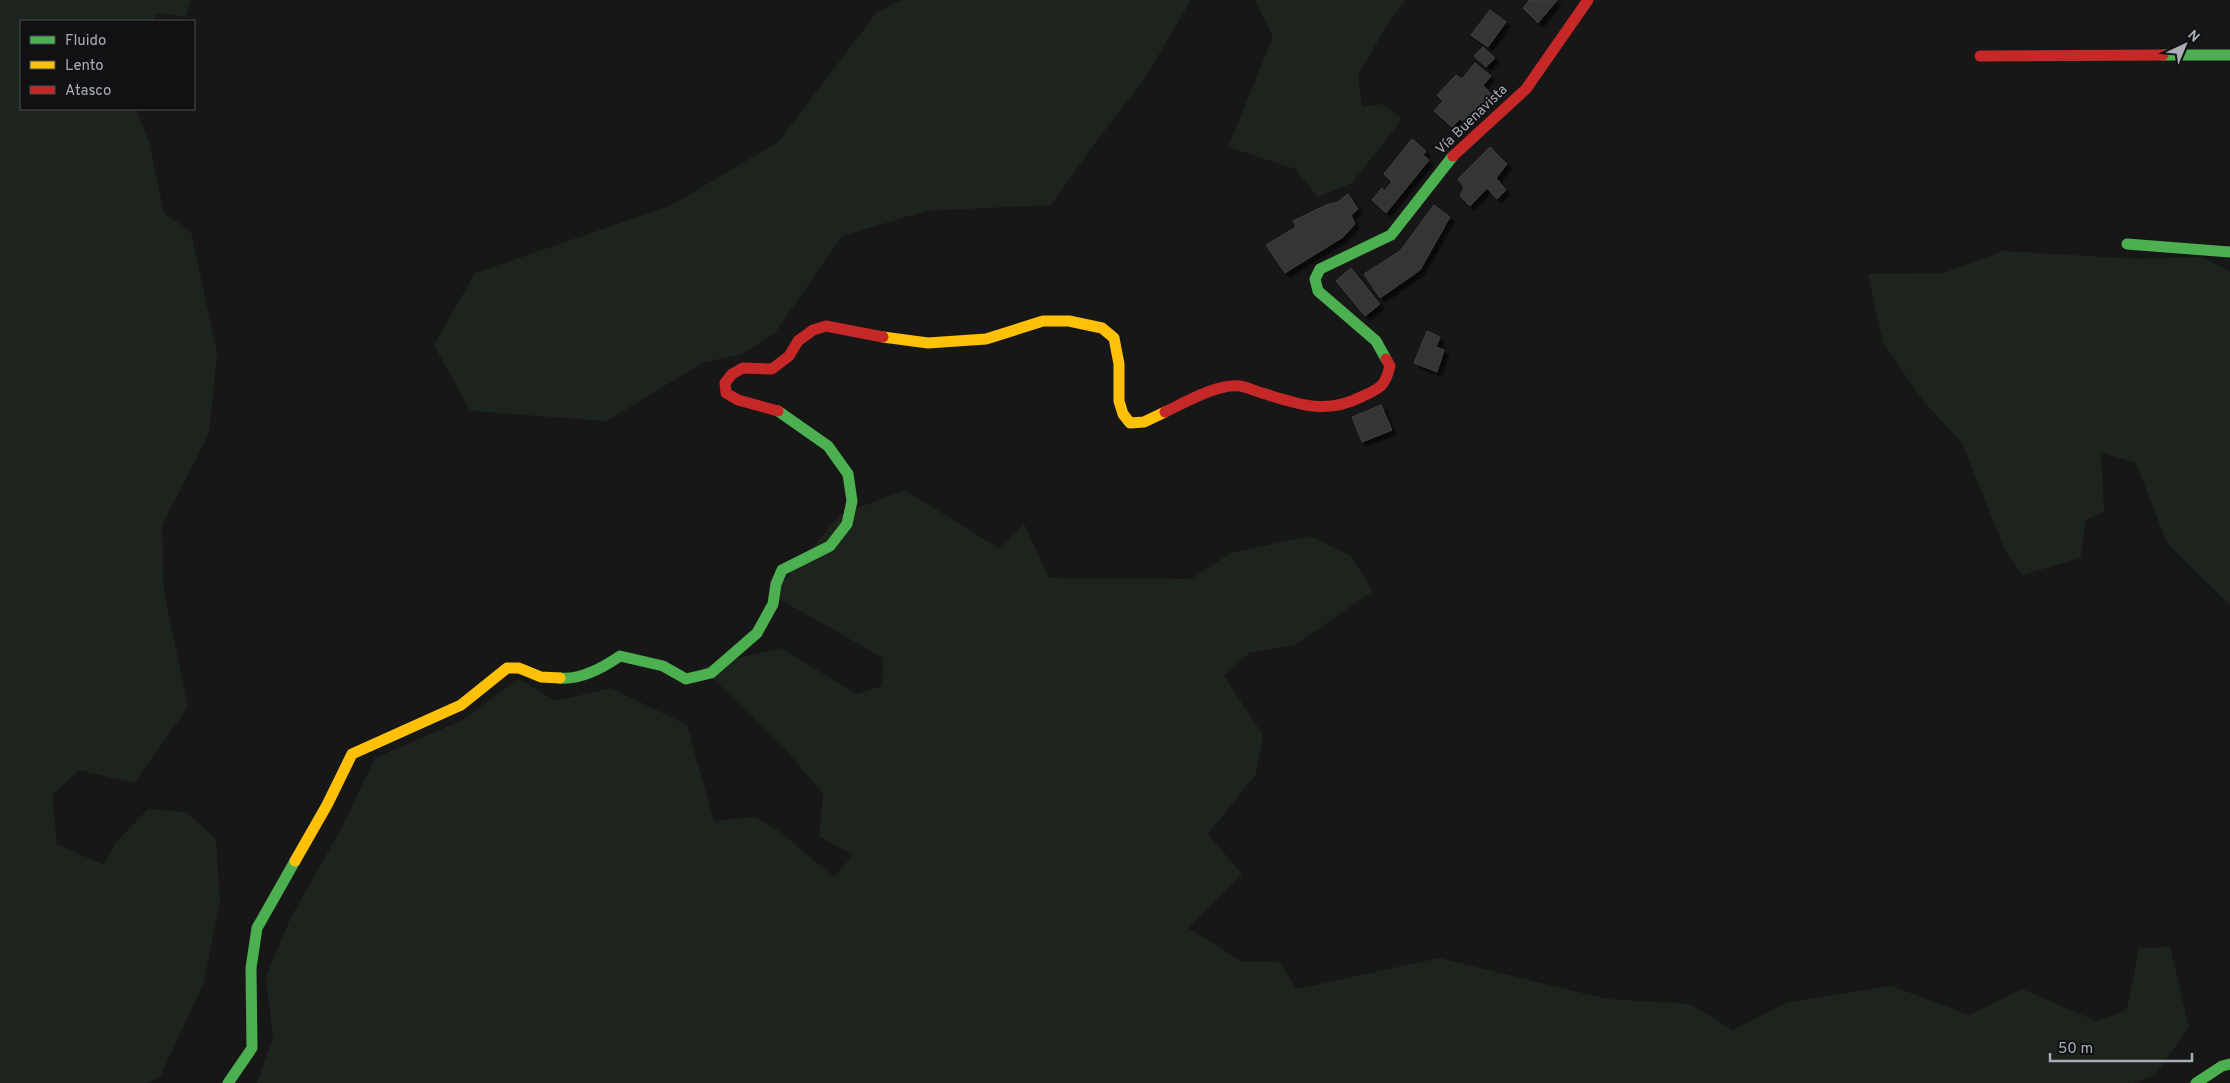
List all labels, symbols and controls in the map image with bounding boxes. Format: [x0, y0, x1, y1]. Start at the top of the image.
legend [20, 20, 195, 110]
north arrow [2160, 20, 2210, 70]
text: N [2183, 27, 2203, 46]
text: Fluido [65, 32, 106, 51]
text: Lento [65, 57, 104, 76]
text: Atasco [65, 82, 111, 101]
street label: Vía Buenavista [1433, 82, 1511, 158]
scale bar [2050, 1030, 2192, 1062]
text: 50 m [2058, 1040, 2093, 1059]

